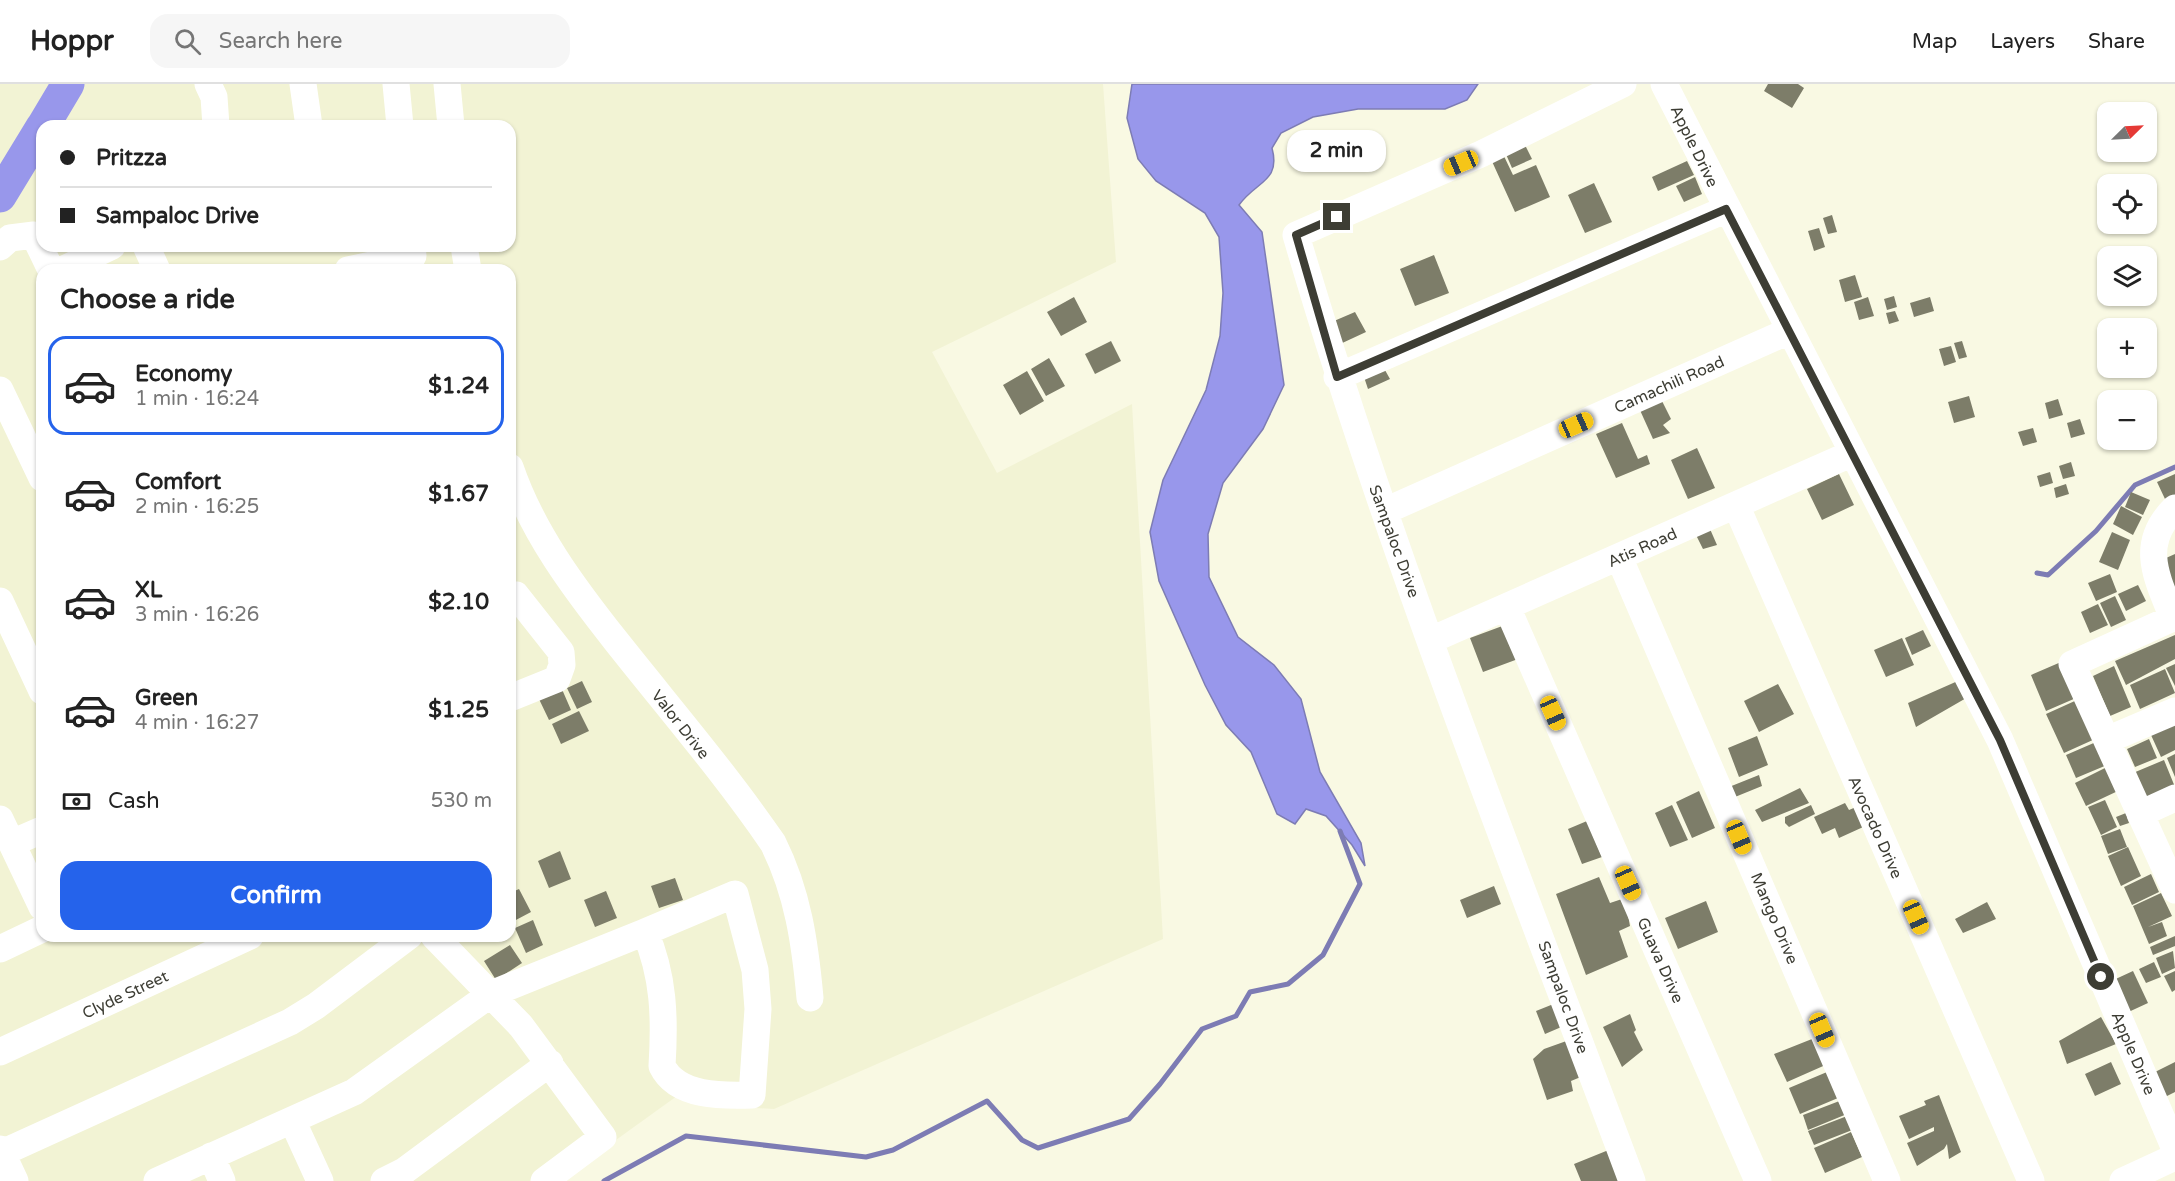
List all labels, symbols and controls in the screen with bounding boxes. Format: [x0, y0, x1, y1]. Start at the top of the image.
search box [150, 14, 570, 68]
text: Hoppr [30, 24, 114, 58]
icon: search [171, 25, 204, 58]
text: Search here [219, 28, 343, 54]
text: Map [1912, 29, 1957, 54]
text: Layers [1990, 29, 2055, 54]
text: Share [2088, 29, 2145, 54]
street label: Apple Drive [1666, 102, 1723, 191]
north arrow [2097, 102, 2157, 162]
map controls [2097, 102, 2157, 450]
callout: 2 min [1288, 130, 1386, 172]
text: 2 min [1310, 139, 1363, 163]
text: Pritzza [96, 145, 167, 171]
car [1441, 148, 1481, 178]
button: locate [2097, 174, 2157, 234]
text: Sampaloc Drive [96, 203, 259, 229]
route end [1323, 203, 1350, 230]
button: layers [2097, 246, 2157, 306]
text: Choose a ride [60, 283, 235, 316]
button: + [2097, 318, 2157, 378]
street label: Camachili Road [1611, 352, 1728, 418]
icon: car [63, 359, 117, 413]
text: Economy [135, 361, 232, 387]
text: $1.24 [428, 373, 489, 399]
text: 1 min · 16:24 [135, 387, 259, 411]
button: − [2097, 390, 2157, 450]
car [1556, 409, 1596, 441]
icon: car [63, 467, 117, 521]
text: Comfort [135, 469, 221, 495]
text: $1.67 [428, 481, 489, 507]
street label: Sampaloc Drive [1364, 482, 1424, 600]
text: 2 min · 16:25 [135, 495, 259, 519]
street label: Atis Road [1605, 524, 1680, 572]
icon: car [63, 575, 117, 629]
text: XL [135, 577, 162, 603]
text: $2.10 [428, 589, 489, 615]
text: 3 min · 16:26 [135, 603, 259, 627]
icon: car [63, 683, 117, 737]
text: Green [135, 685, 198, 711]
street label: Valor Drive [647, 686, 714, 763]
car [1537, 693, 1569, 733]
text: $1.25 [428, 697, 489, 723]
text: 4 min · 16:27 [135, 711, 259, 735]
street label: Avocado Drive [1844, 773, 1907, 882]
icon: cash [60, 785, 93, 818]
text: Cash [108, 788, 160, 814]
text: 530 m [431, 789, 492, 813]
car [1724, 817, 1754, 857]
button: Confirm [60, 861, 492, 930]
car [1612, 863, 1644, 903]
street label: Mango Drive [1746, 870, 1802, 967]
car [1900, 897, 1932, 937]
street label: Guava Drive [1632, 914, 1688, 1006]
street label: Sampaloc Drive [1533, 938, 1593, 1056]
route start [2087, 963, 2114, 990]
street label: Clyde Street [79, 966, 172, 1024]
street label: Apple Drive [2107, 1009, 2160, 1098]
car [1807, 1010, 1837, 1050]

